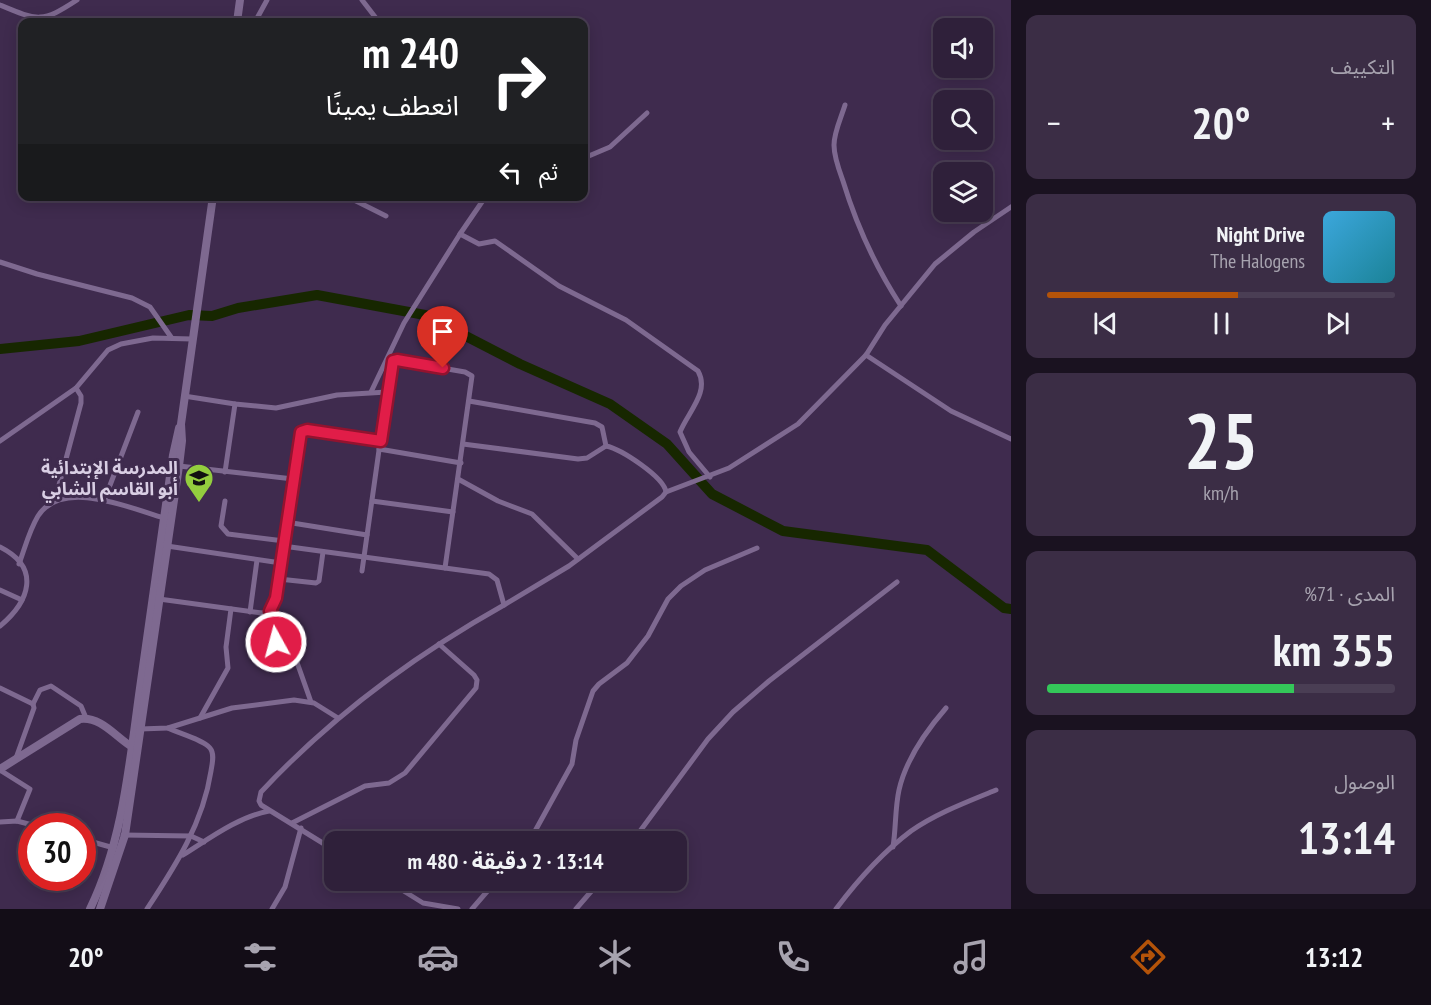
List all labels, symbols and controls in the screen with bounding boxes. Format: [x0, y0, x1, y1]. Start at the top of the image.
map controls [933, 18, 993, 222]
button: sound [933, 18, 993, 78]
text: 240 m [362, 25, 459, 80]
icon: right [480, 42, 558, 120]
text: التكييف [1331, 54, 1395, 80]
text: انعطف يمينًا [326, 88, 459, 122]
button: search [933, 90, 993, 150]
text: 20° [1191, 93, 1251, 151]
text: − [1047, 101, 1061, 144]
text: + [1381, 101, 1395, 144]
icon: left [494, 156, 527, 189]
text: ثم [539, 158, 558, 186]
button: layers [933, 162, 993, 222]
text: Night Drive [1216, 220, 1305, 248]
text: The Halogens [1210, 248, 1305, 274]
pin [417, 306, 468, 368]
icon: previous [1089, 307, 1122, 340]
icon: pause [1205, 307, 1238, 340]
icon: next [1321, 307, 1354, 340]
icon: arrive [426, 315, 459, 348]
text: 25 [1184, 390, 1258, 491]
place label: المدرسة الإبتدائية أبو القاسم الشابي [41, 456, 178, 503]
school or university icon: المدرسة الإبتدائية أبو القاسم الشابي [183, 462, 215, 504]
text: km/h [1203, 480, 1239, 506]
text: المدى · 71% [1304, 581, 1395, 607]
position arrow [244, 610, 308, 674]
text: 355 km [1273, 620, 1395, 678]
text: الوصول [1334, 769, 1395, 795]
text: 13:14 [1298, 808, 1395, 866]
speed limit sign: 30 [18, 813, 96, 891]
text: 13:14 · 2 دقيقة · 480 m [407, 847, 604, 875]
icon: filters [239, 936, 281, 978]
icon: car [417, 936, 459, 978]
icon: climate [594, 936, 636, 978]
icon: phone [772, 936, 814, 978]
icon: music [950, 936, 992, 978]
icon: directions [1127, 936, 1169, 978]
text: 20° [68, 940, 104, 974]
text: 13:12 [1305, 940, 1363, 974]

